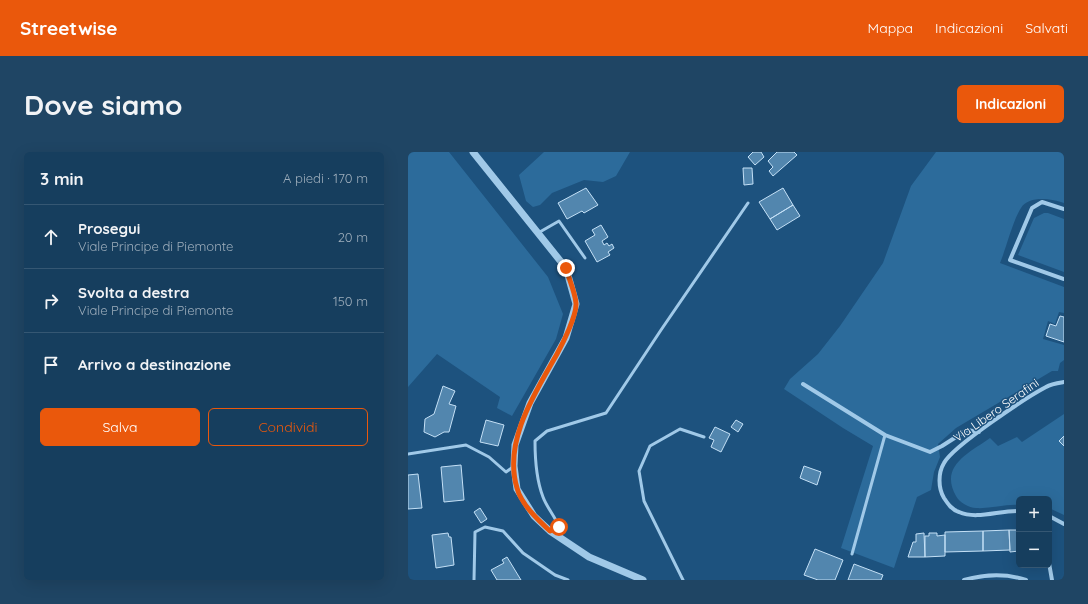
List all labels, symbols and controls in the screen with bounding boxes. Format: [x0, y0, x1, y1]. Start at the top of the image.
text: Streetwise [20, 16, 117, 40]
text: Mappa [868, 19, 913, 37]
text: Indicazioni [935, 19, 1003, 37]
text: Salvati [1025, 19, 1068, 37]
button: Indicazioni [957, 85, 1064, 123]
text: Dove siamo [24, 87, 183, 122]
text: 3 min [40, 168, 84, 189]
text: A piedi · 170 m [283, 170, 368, 186]
text: Prosegui [78, 219, 140, 238]
icon: ahead [40, 226, 62, 248]
text: 20 m [338, 229, 368, 245]
text: Viale Principe di Piemonte [78, 238, 233, 254]
route end [557, 259, 575, 277]
text: Svolta a destra [78, 283, 189, 302]
icon: right [40, 290, 62, 312]
text: 150 m [333, 293, 368, 309]
text: Viale Principe di Piemonte [78, 302, 233, 318]
icon: arrive [40, 354, 62, 376]
text: Arrivo a destinazione [78, 355, 231, 374]
street label: Via Libero Serafini [950, 375, 1042, 445]
button: Salva [40, 408, 200, 446]
button: Condividi [208, 408, 368, 446]
map controls [1016, 496, 1052, 568]
button: + [1016, 496, 1052, 532]
route start [550, 518, 568, 536]
button: − [1016, 532, 1052, 568]

